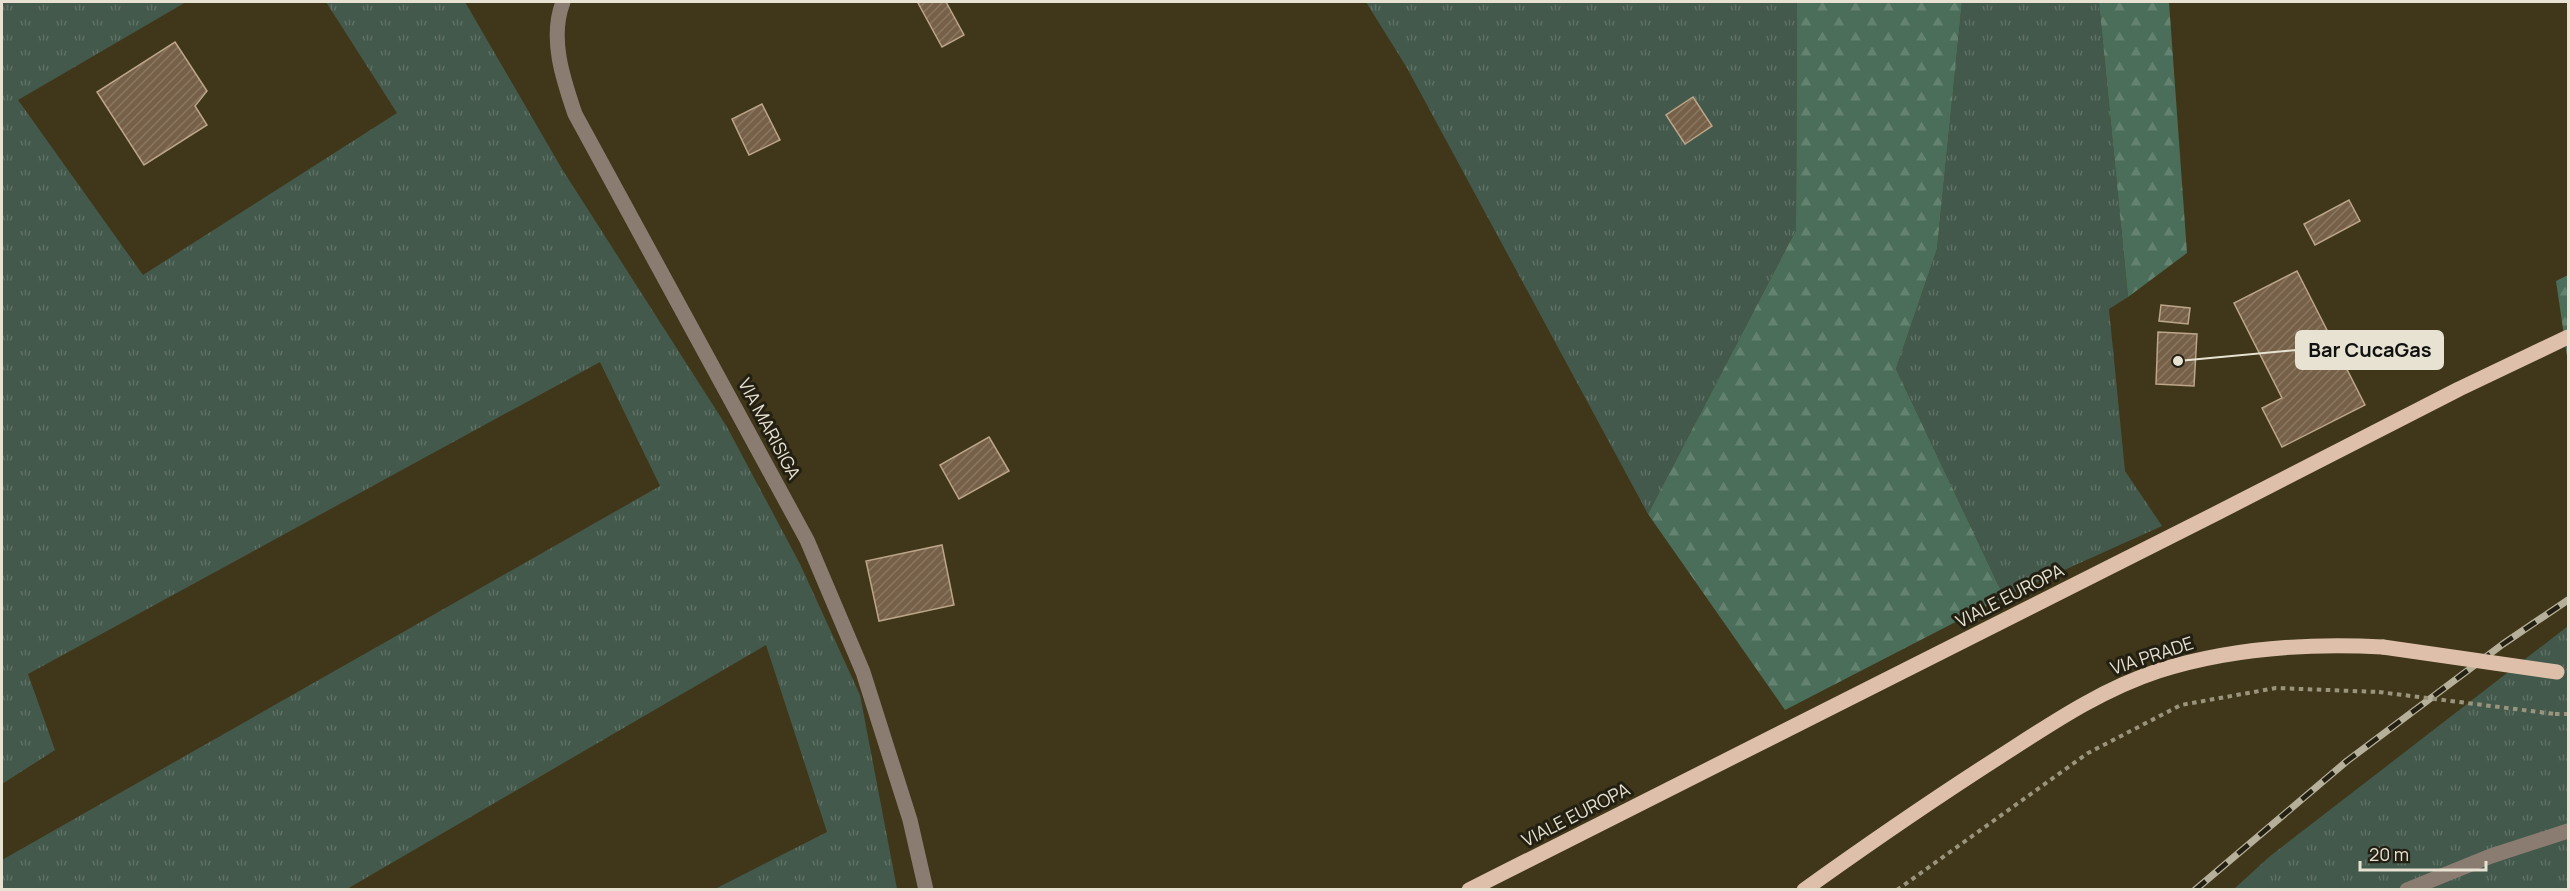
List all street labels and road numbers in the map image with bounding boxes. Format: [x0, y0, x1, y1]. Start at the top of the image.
street label: VIA MARISIGA [733, 374, 807, 484]
street label: VIALE EUROPA [1951, 557, 2068, 633]
street label: VIA PRADE [2107, 630, 2196, 680]
street label: VIALE EUROPA [1517, 776, 1634, 852]

